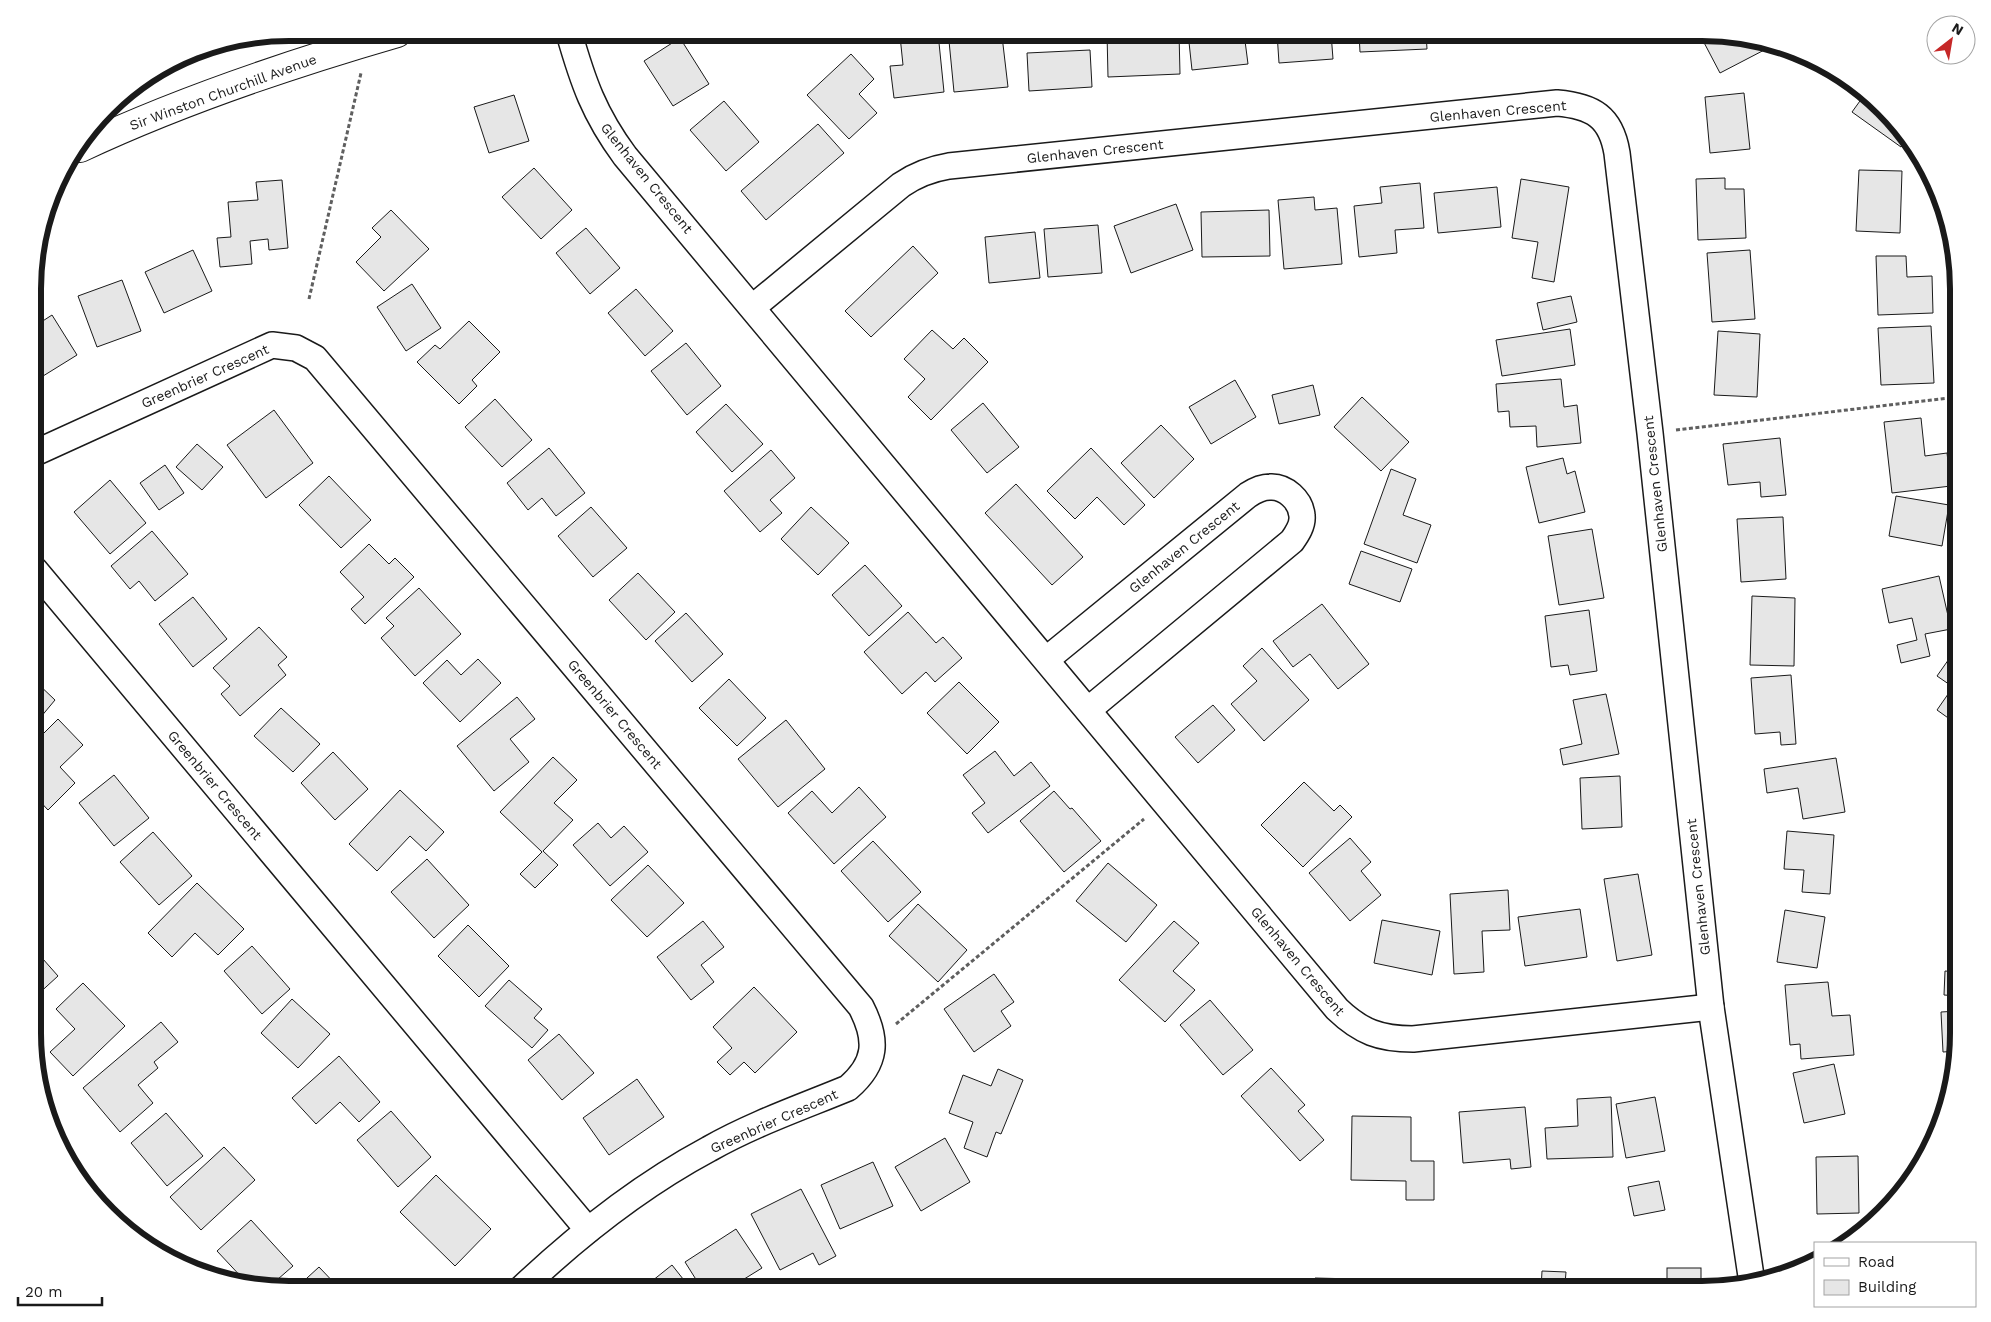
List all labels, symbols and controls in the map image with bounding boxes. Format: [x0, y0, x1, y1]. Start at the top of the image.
north arrow [1926, 15, 1976, 65]
text: N [1949, 19, 1966, 38]
street label: Sir Winston Churchill Avenue [127, 51, 319, 133]
street label: Glenhaven Crescent [1429, 97, 1567, 125]
street label: Glenhaven Crescent [598, 120, 696, 236]
street label: Glenhaven Crescent [1026, 136, 1164, 166]
street label: Greenbrier Crescent [139, 341, 271, 411]
street label: Glenhaven Crescent [1640, 415, 1670, 553]
street label: Glenhaven Crescent [1126, 498, 1242, 596]
street label: Greenbrier Crescent [565, 656, 665, 772]
street label: Greenbrier Crescent [165, 727, 265, 843]
street label: Glenhaven Crescent [1683, 818, 1713, 956]
street label: Glenhaven Crescent [1248, 903, 1348, 1019]
street label: Greenbrier Crescent [708, 1086, 840, 1156]
legend [1814, 1242, 1976, 1307]
text: Road [1858, 1253, 1895, 1271]
scale bar [18, 1274, 101, 1306]
text: Building [1858, 1278, 1916, 1296]
text: 20 m [25, 1283, 63, 1301]

